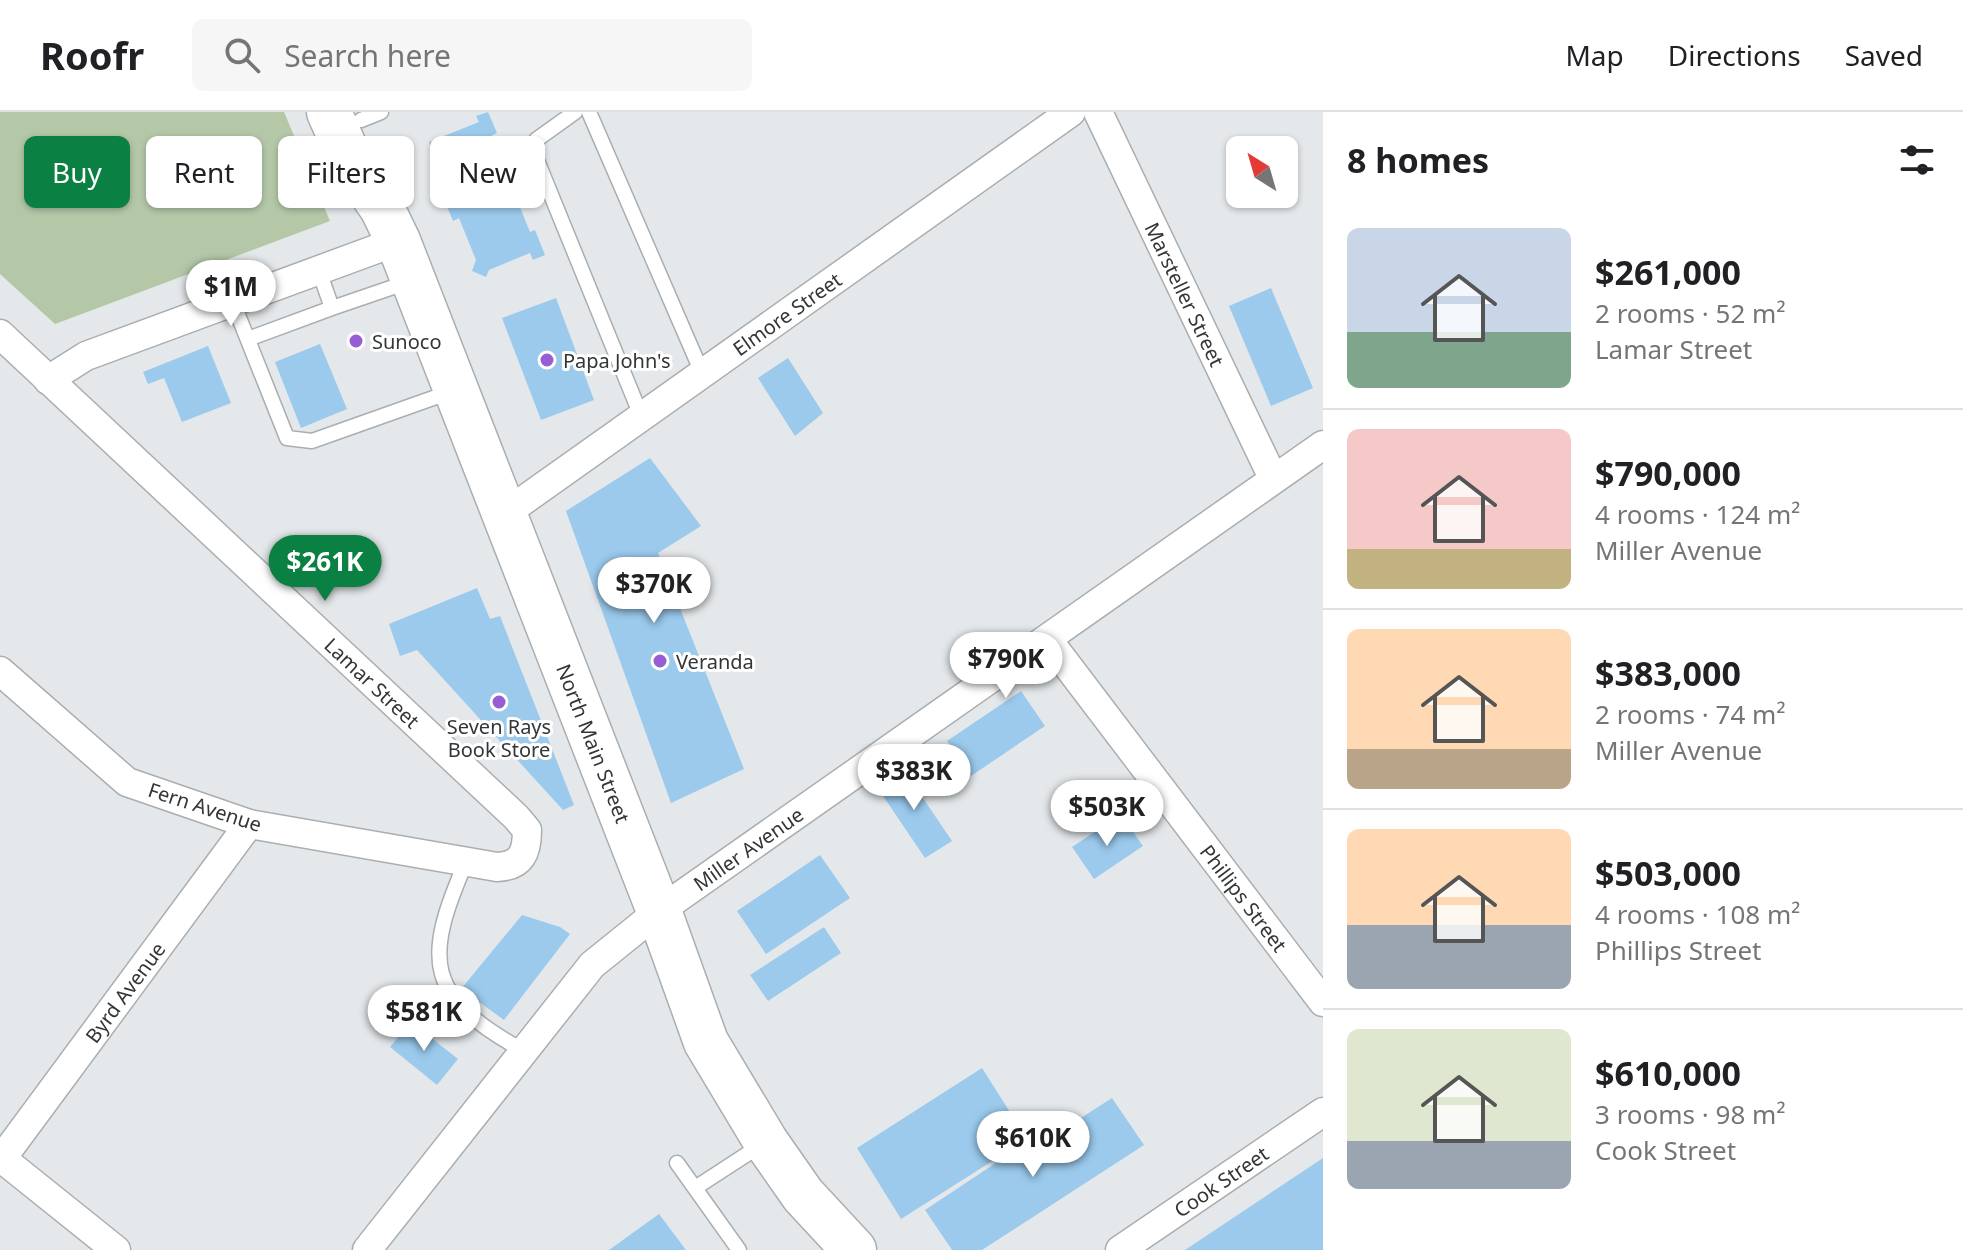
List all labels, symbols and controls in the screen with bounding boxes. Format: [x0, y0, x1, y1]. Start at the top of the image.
search box [192, 19, 752, 91]
text: Roofr [40, 29, 144, 81]
icon: search [220, 33, 264, 77]
text: Search here [284, 35, 451, 76]
text: Map [1565, 36, 1624, 74]
text: Directions [1668, 36, 1801, 74]
text: Saved [1845, 36, 1923, 74]
chip: Buy [24, 136, 130, 208]
chip: Rent [146, 136, 262, 208]
chip: Filters [278, 136, 414, 208]
chip: New [430, 136, 545, 208]
north arrow [1226, 136, 1298, 208]
map controls [1226, 136, 1298, 208]
text: 8 homes [1347, 137, 1489, 183]
icon: filters [1895, 138, 1939, 182]
street label: Marsteller Street [1139, 218, 1231, 371]
text: $261,000 [1595, 249, 1741, 295]
pin: $1M [192, 260, 270, 328]
icon: home [1411, 260, 1507, 356]
street label: Elmore Street [727, 266, 847, 361]
text: $1M [204, 268, 258, 304]
text: 2 rooms · 52 m² [1595, 295, 1785, 331]
place label: Sunoco [372, 328, 442, 355]
text: Lamar Street [1595, 331, 1752, 367]
marker: Sunoco [347, 332, 365, 350]
place label: Papa John's [563, 347, 671, 374]
marker: Papa John's [538, 351, 556, 369]
text: $790,000 [1595, 450, 1741, 496]
icon: home [1411, 461, 1507, 557]
text: 4 rooms · 124 m² [1595, 496, 1800, 532]
text: Miller Avenue [1595, 532, 1762, 568]
pin: $261K [269, 535, 381, 603]
text: $261K [287, 543, 363, 579]
pin: $370K [598, 557, 710, 625]
text: $370K [616, 565, 692, 601]
street label: Lamar Street [319, 631, 426, 734]
pin: $790K [950, 632, 1062, 700]
text: $790K [968, 640, 1044, 676]
place label: Veranda [676, 648, 754, 675]
text: $383,000 [1595, 650, 1741, 696]
marker: Veranda [651, 652, 669, 670]
street label: North Main Street [551, 660, 637, 827]
icon: home [1411, 661, 1507, 757]
marker: Seven Rays Book Store [490, 693, 508, 711]
text: 2 rooms · 74 m² [1595, 696, 1785, 732]
place label: Seven Rays Book Store [447, 713, 551, 763]
text: Miller Avenue [1595, 732, 1762, 768]
pin: $383K [858, 744, 970, 812]
text: $383K [876, 752, 952, 788]
street label: Fern Avenue [145, 776, 265, 838]
pin: $503K [1051, 780, 1163, 848]
text: $503K [1069, 788, 1145, 824]
street label: Miller Avenue [688, 800, 809, 896]
street label: Phillips Street [1194, 839, 1294, 957]
text: $503,000 [1595, 850, 1741, 896]
icon: home [1411, 861, 1507, 957]
text: 4 rooms · 108 m² [1595, 896, 1800, 932]
text: Phillips Street [1595, 932, 1761, 968]
street label: Byrd Avenue [79, 936, 171, 1048]
pin: $581K [368, 985, 480, 1053]
text: $581K [386, 993, 462, 1029]
text: $610,000 [1595, 1050, 1741, 1096]
icon: home [1411, 1061, 1507, 1157]
text: 3 rooms · 98 m² [1595, 1096, 1785, 1132]
pin: $610K [977, 1111, 1089, 1179]
text: $610K [995, 1119, 1071, 1155]
text: Cook Street [1595, 1132, 1736, 1168]
street label: Cook Street [1168, 1140, 1273, 1223]

